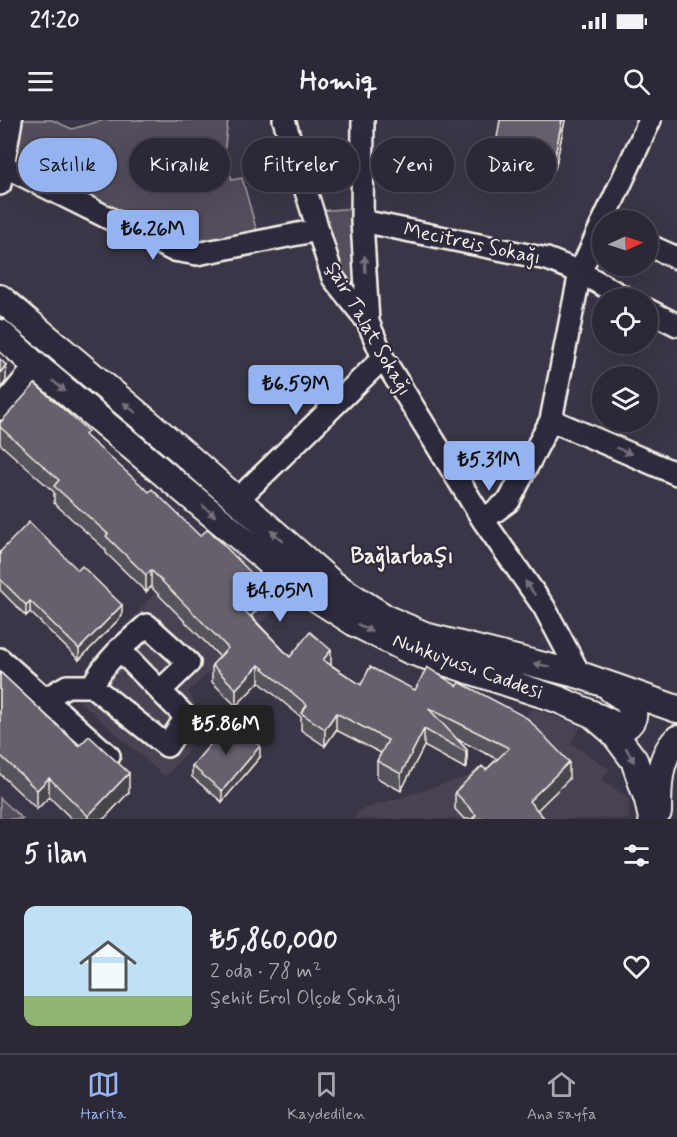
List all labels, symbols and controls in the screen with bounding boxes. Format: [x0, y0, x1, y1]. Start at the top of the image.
text: 21:20 [30, 7, 79, 35]
text: Homiq [300, 64, 377, 99]
icon: menu [24, 65, 57, 98]
icon: search [620, 65, 653, 98]
chip: Satılık [18, 138, 117, 192]
chip: Kiralık [129, 138, 230, 192]
chip: Filtreler [242, 138, 359, 192]
chip: Yeni [371, 138, 454, 192]
chip: Daire [466, 138, 556, 192]
pin: ₺6.26M [104, 210, 202, 261]
north arrow [592, 210, 658, 276]
map controls [592, 210, 658, 432]
text: ₺6.26M [121, 216, 185, 243]
street label: Mecitreis Sokağı [401, 216, 543, 272]
one-way arrow [360, 254, 370, 273]
street label: Şair Talat Sokağı [319, 257, 417, 401]
button: locate [592, 288, 658, 354]
pin: ₺6.59M [247, 365, 345, 416]
button: layers [592, 366, 658, 432]
text: ₺6.59M [262, 371, 330, 398]
one-way arrow [51, 379, 66, 392]
one-way arrow [122, 402, 138, 415]
pin: ₺5.31M [440, 441, 538, 492]
text: ₺5.31M [458, 447, 520, 474]
one-way arrow [615, 447, 633, 456]
one-way arrow [201, 505, 217, 518]
one-way arrow [270, 530, 285, 543]
district label: Bağlarbaşı [350, 543, 454, 572]
pin: ₺4.05M [231, 572, 329, 623]
text: ₺4.05M [247, 578, 313, 605]
one-way arrow [524, 580, 536, 596]
one-way arrow [356, 623, 373, 632]
street label: Nuhkuyusu Caddesi [389, 627, 547, 707]
one-way arrow [532, 660, 551, 669]
pin: ₺5.86M [177, 705, 275, 756]
text: ₺5.86M [192, 711, 260, 738]
one-way arrow [625, 747, 635, 764]
text: 5 ilan [24, 838, 87, 872]
icon: filters [620, 839, 653, 872]
text: ₺5,860,000 [210, 924, 338, 958]
icon: home [72, 930, 144, 1002]
icon: heart [620, 950, 653, 983]
text: 2 oda · 78 m² [210, 958, 321, 985]
text: Şehit Erol Olçok Sokağı [210, 985, 401, 1012]
tab: Harita [80, 1068, 126, 1125]
tab: Kaydedilen [287, 1068, 366, 1125]
tab: Ana sayfa [527, 1068, 597, 1125]

